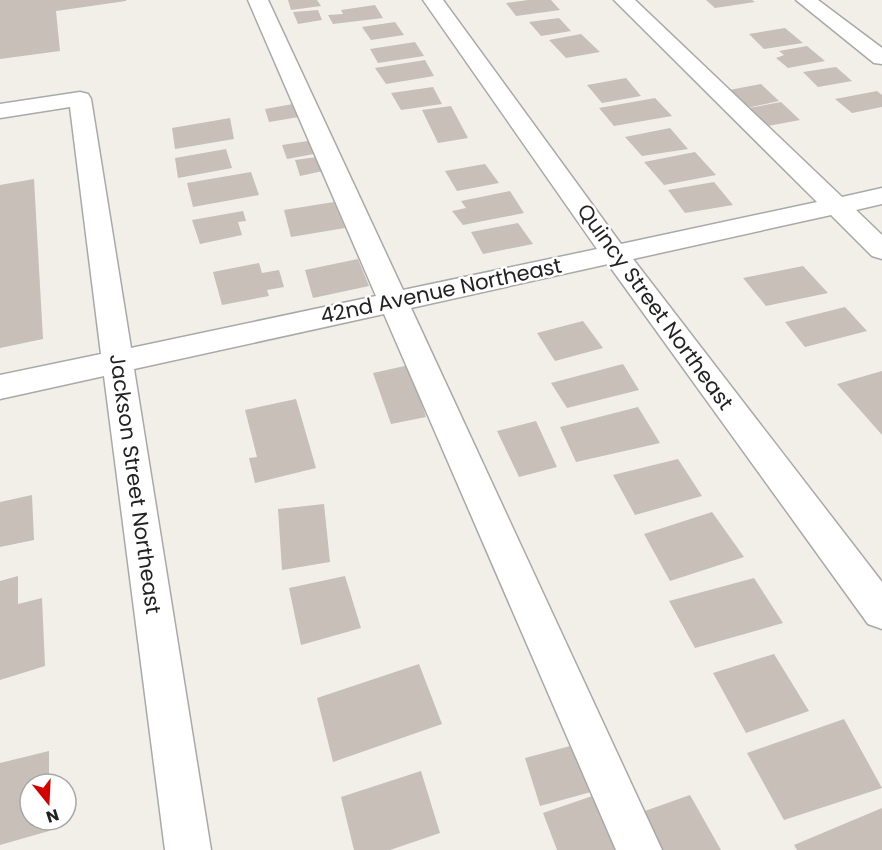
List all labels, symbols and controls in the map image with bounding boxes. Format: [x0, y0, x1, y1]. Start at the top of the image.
street label: Quincy Street Northeast [571, 198, 740, 416]
street label: 42nd Avenue Northeast [318, 251, 564, 330]
street label: Jackson Street Northeast [103, 352, 168, 616]
north arrow [18, 772, 78, 832]
text: N [43, 803, 62, 829]

